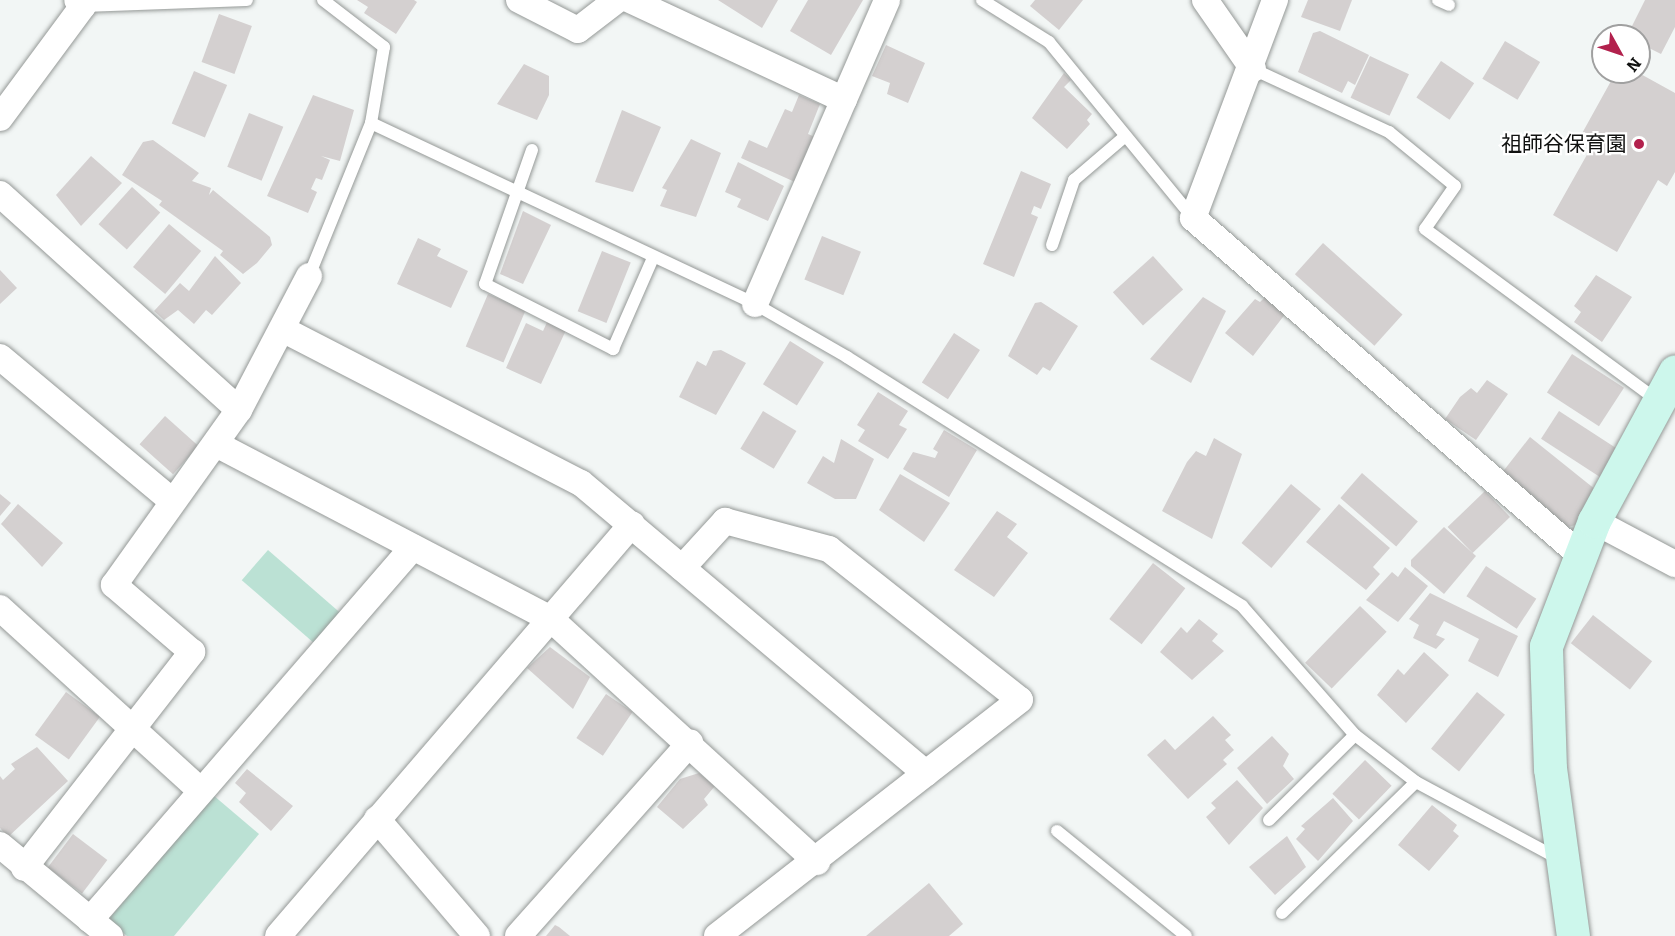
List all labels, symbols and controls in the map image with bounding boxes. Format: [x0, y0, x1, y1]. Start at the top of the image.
north arrow [1591, 24, 1651, 84]
text: N [1622, 54, 1645, 75]
place label: 祖師谷保育園 [1501, 131, 1627, 157]
marker: 祖師谷保育園 [1632, 137, 1646, 151]

